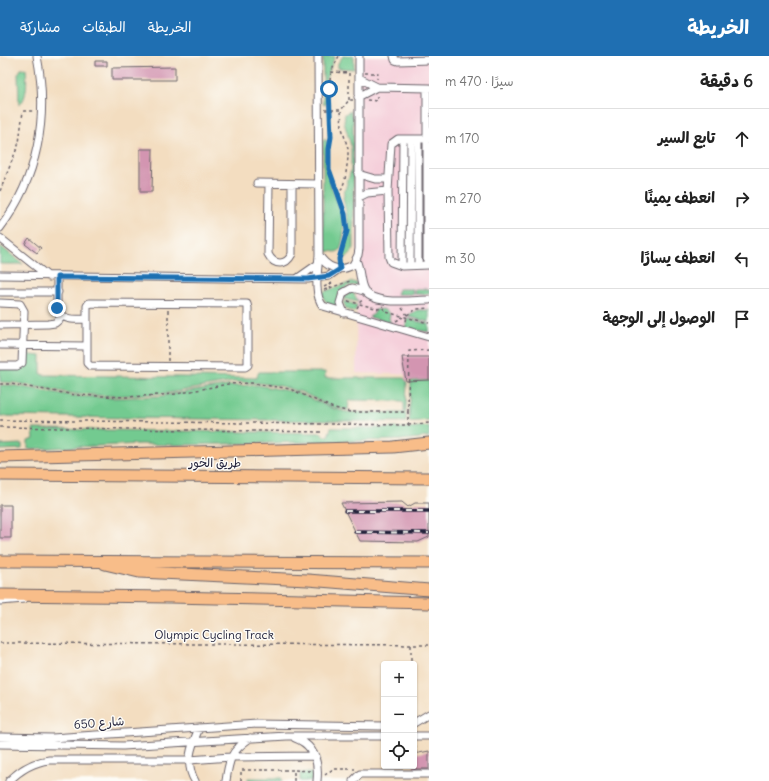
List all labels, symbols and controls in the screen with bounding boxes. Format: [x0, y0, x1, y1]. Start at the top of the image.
text: الخريطة [687, 15, 749, 39]
text: مشاركة [20, 18, 60, 36]
text: الطبقات [82, 18, 126, 36]
text: الخريطة [148, 18, 191, 36]
text: 6 دقيقة [700, 70, 753, 92]
text: سيرًا · 470 m [445, 73, 514, 90]
route start [320, 80, 338, 98]
text: تابع السير [658, 128, 715, 147]
icon: ahead [731, 128, 753, 150]
text: 170 m [445, 130, 480, 147]
text: انعطف يمينًا [644, 188, 715, 207]
icon: right [731, 188, 753, 210]
text: 270 m [445, 190, 482, 207]
text: انعطف يسارًا [641, 248, 715, 267]
icon: left [731, 248, 753, 270]
text: 30 m [445, 250, 475, 267]
route end [48, 299, 66, 317]
text: الوصول إلى الوجهة [602, 308, 715, 327]
icon: arrive [731, 308, 753, 330]
street label: طريق الخور [188, 455, 241, 471]
street label: Olympic Cycling Track [154, 627, 274, 642]
map controls [381, 661, 417, 769]
button: + [381, 661, 417, 697]
button: − [381, 697, 417, 733]
street label: شارع 650 [73, 713, 125, 734]
button: locate [381, 733, 417, 769]

